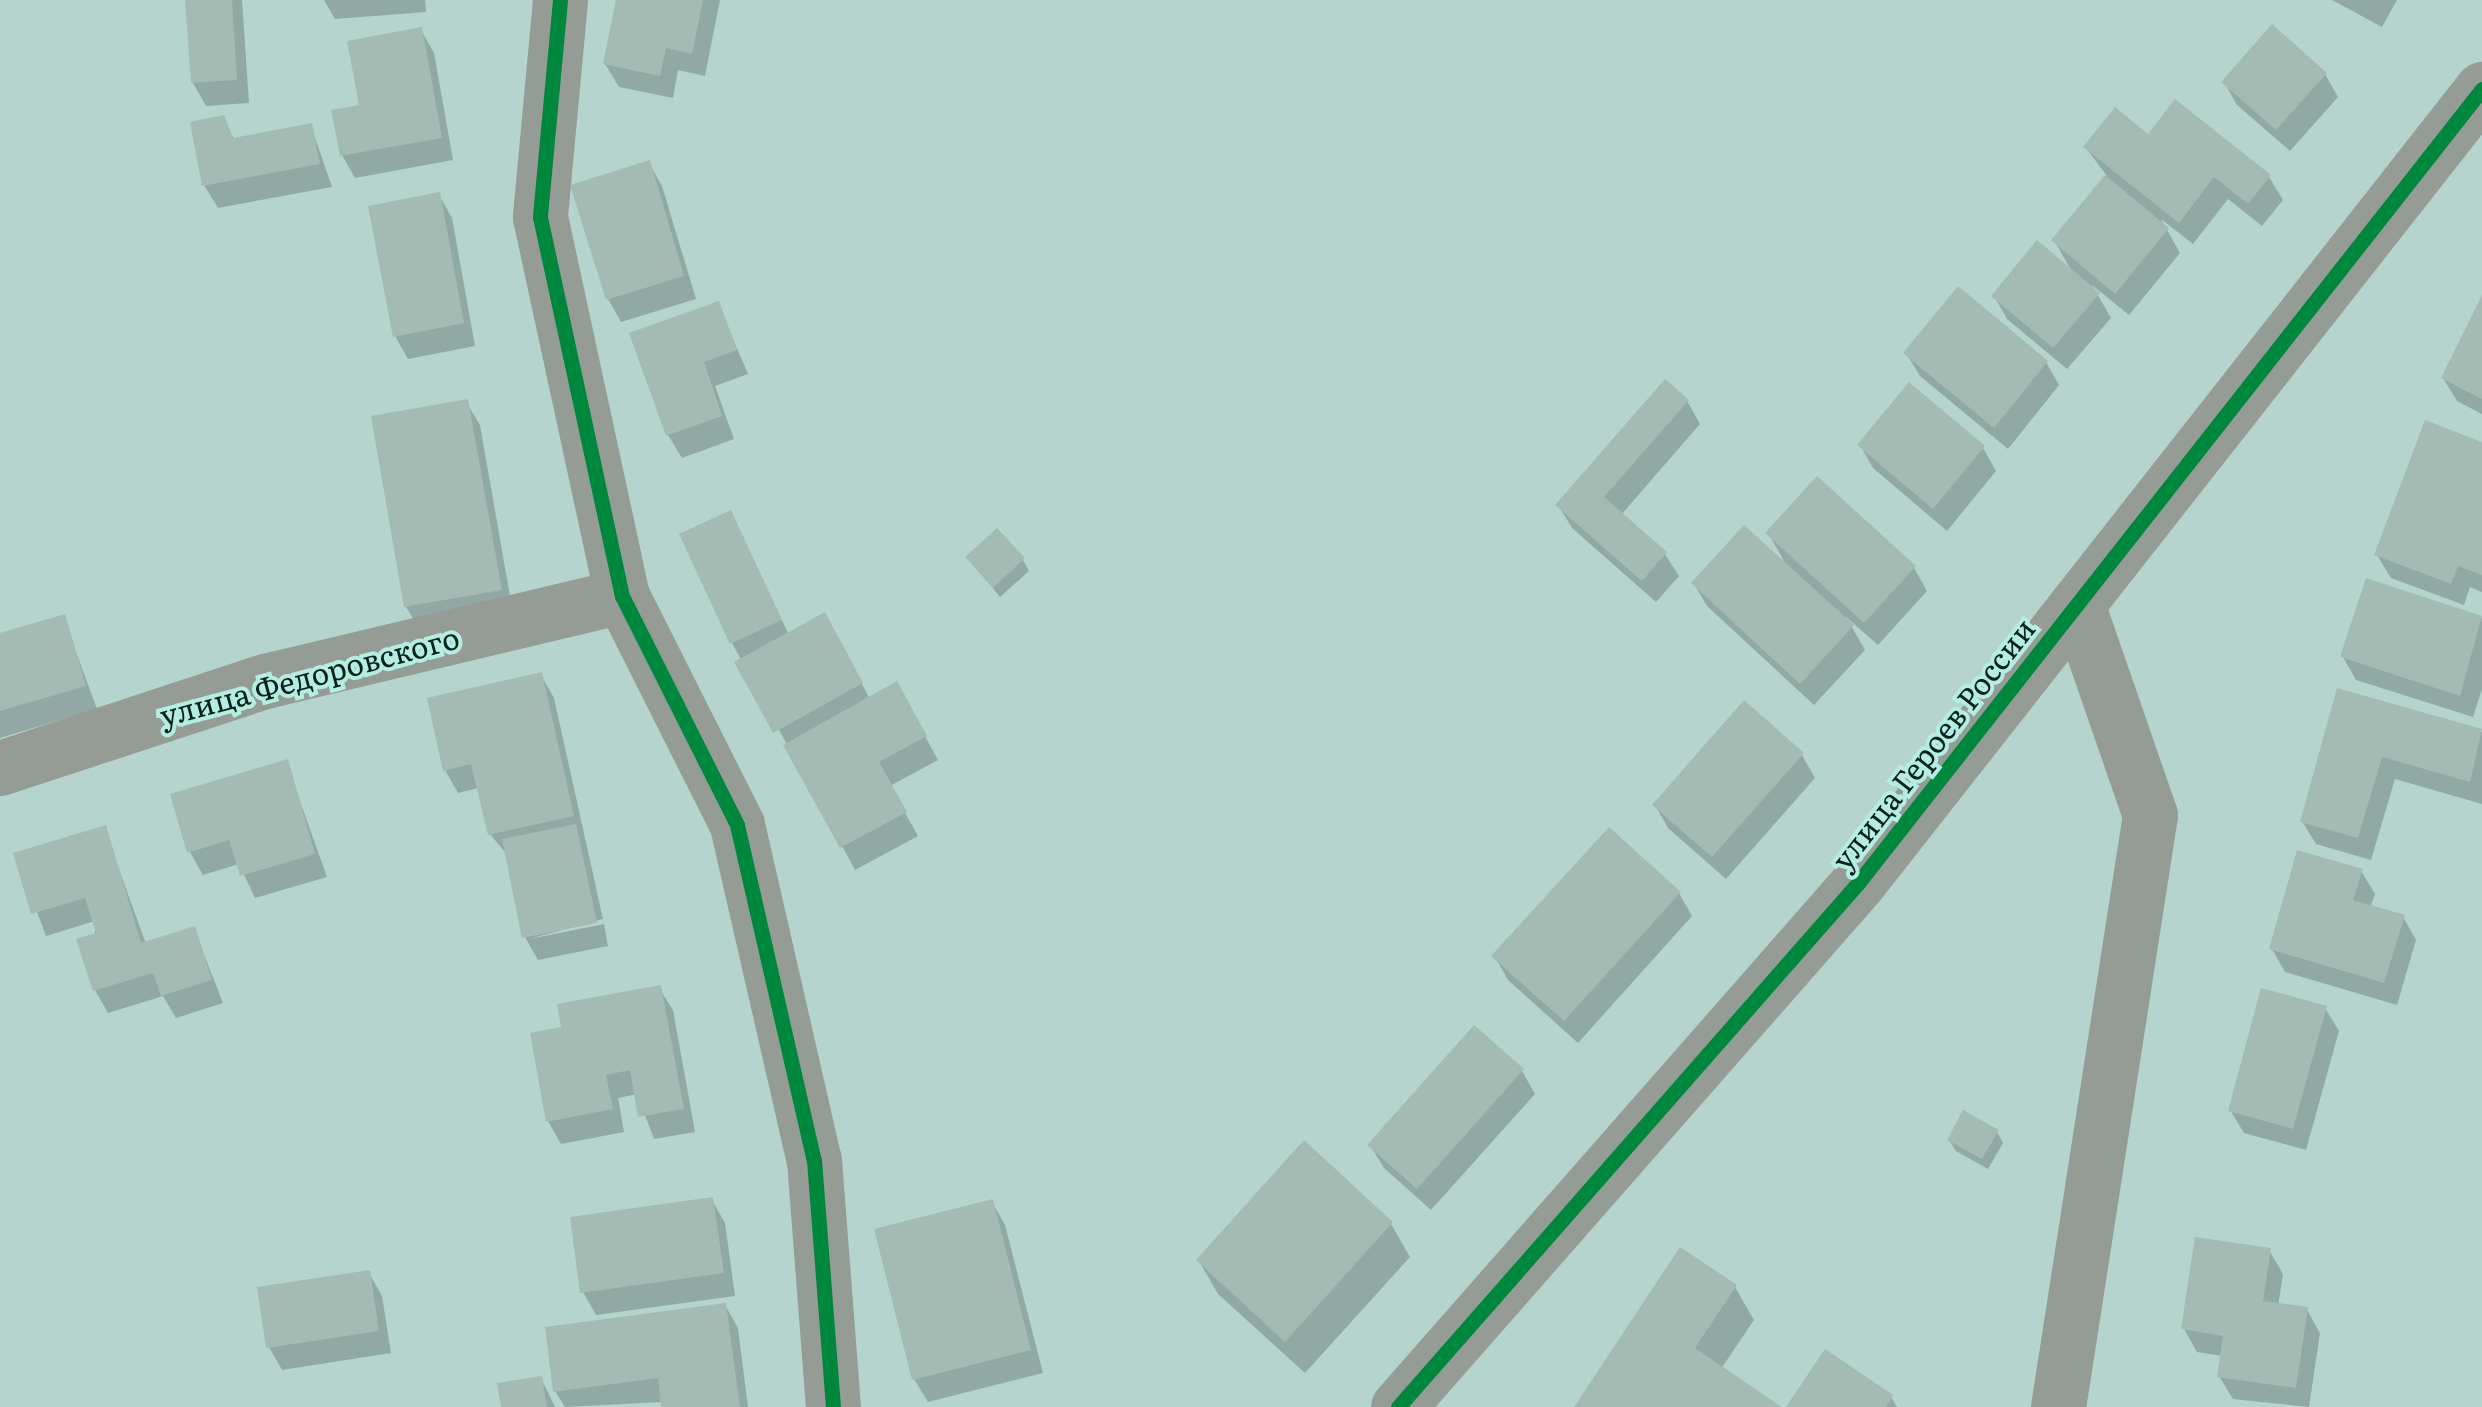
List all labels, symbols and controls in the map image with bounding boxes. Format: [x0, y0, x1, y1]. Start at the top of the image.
street label: улица Героев России [1823, 610, 2041, 876]
street label: улица Федоровского [155, 618, 463, 732]

